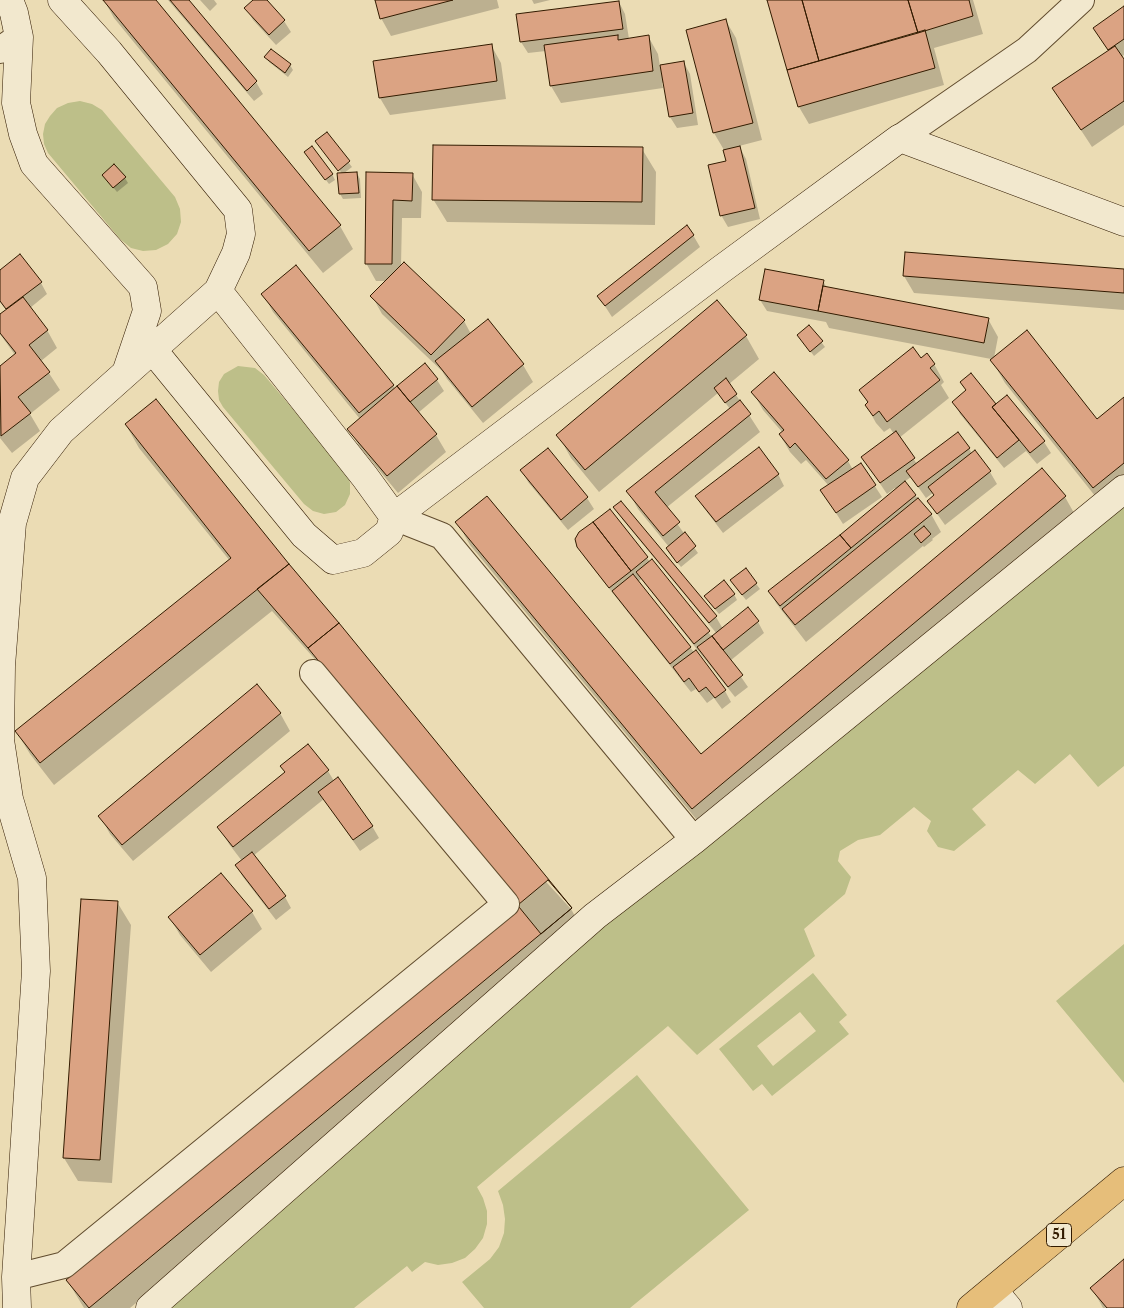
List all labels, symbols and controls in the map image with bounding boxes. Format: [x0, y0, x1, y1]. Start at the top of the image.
road number: 51 [1046, 1224, 1072, 1246]

